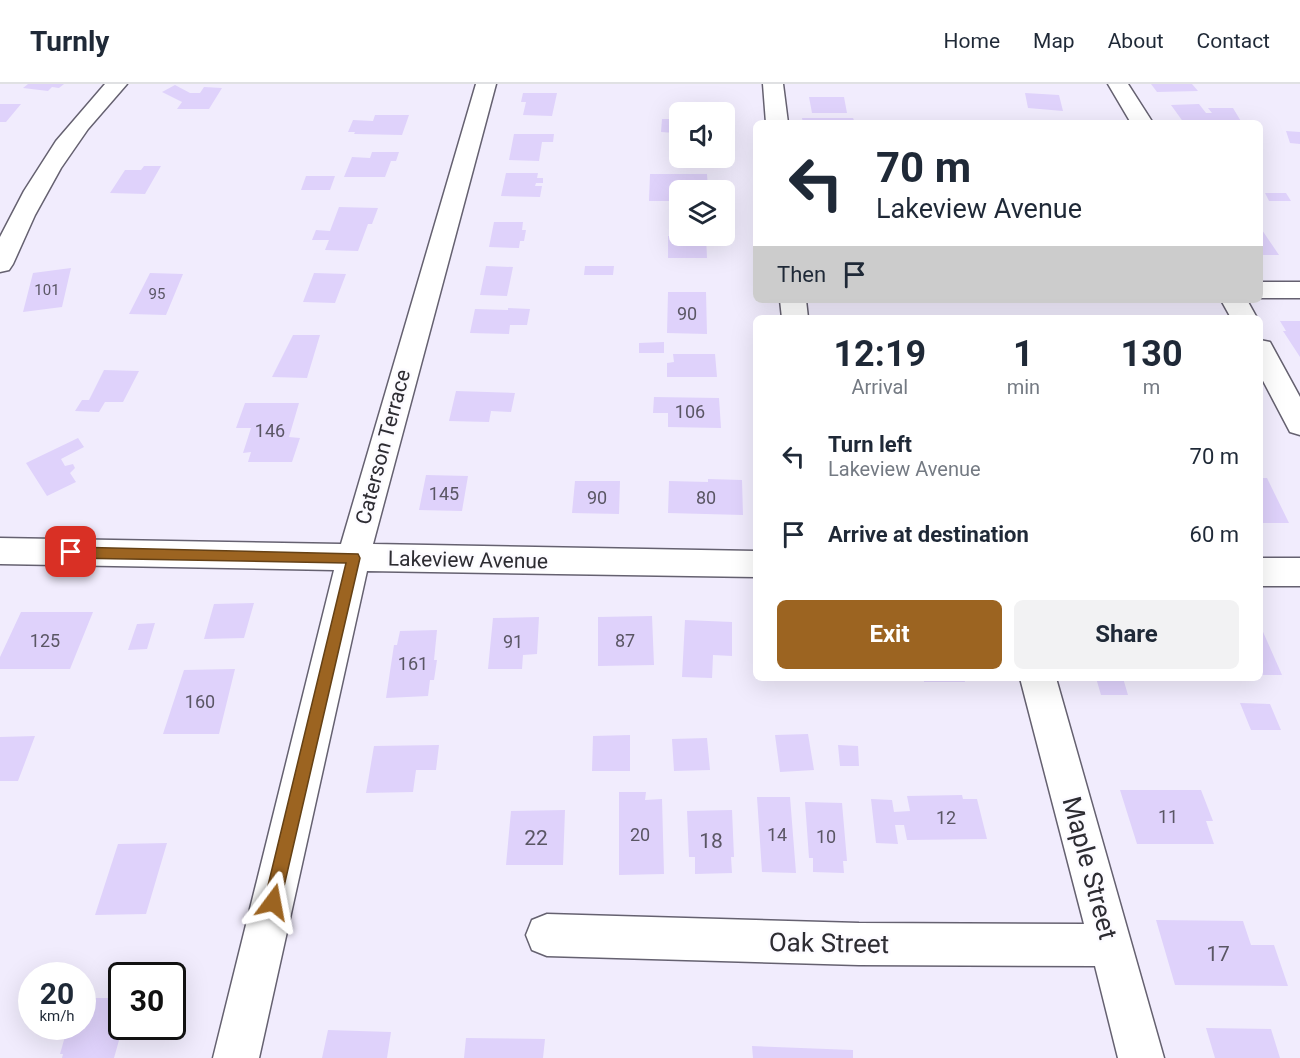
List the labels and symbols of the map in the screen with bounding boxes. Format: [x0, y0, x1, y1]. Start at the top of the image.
house number: 101 [34, 281, 60, 299]
house number: 95 [149, 285, 165, 303]
house number: 90 [677, 303, 697, 324]
street label: Caterson Terrace [351, 367, 415, 527]
house number: 106 [675, 401, 705, 422]
house number: 146 [255, 420, 285, 441]
house number: 145 [429, 483, 459, 504]
house number: 90 [587, 487, 607, 508]
house number: 80 [696, 487, 716, 508]
pin [45, 526, 96, 577]
street label: Lakeview Avenue [388, 547, 548, 573]
house number: 125 [30, 630, 60, 651]
house number: 87 [615, 630, 635, 651]
house number: 91 [503, 631, 523, 652]
house number: 161 [398, 653, 428, 674]
house number: 160 [185, 691, 215, 712]
street label: Maple Street [1057, 793, 1123, 943]
house number: 11 [1158, 806, 1178, 827]
house number: 12 [936, 807, 956, 828]
house number: 20 [630, 824, 650, 845]
house number: 14 [767, 824, 787, 845]
house number: 22 [524, 826, 548, 850]
house number: 10 [816, 826, 836, 847]
house number: 18 [699, 829, 723, 853]
position arrow [241, 870, 305, 934]
street label: Oak Street [769, 927, 889, 959]
house number: 17 [1206, 942, 1230, 966]
speed limit sign: 30 [108, 962, 186, 1040]

